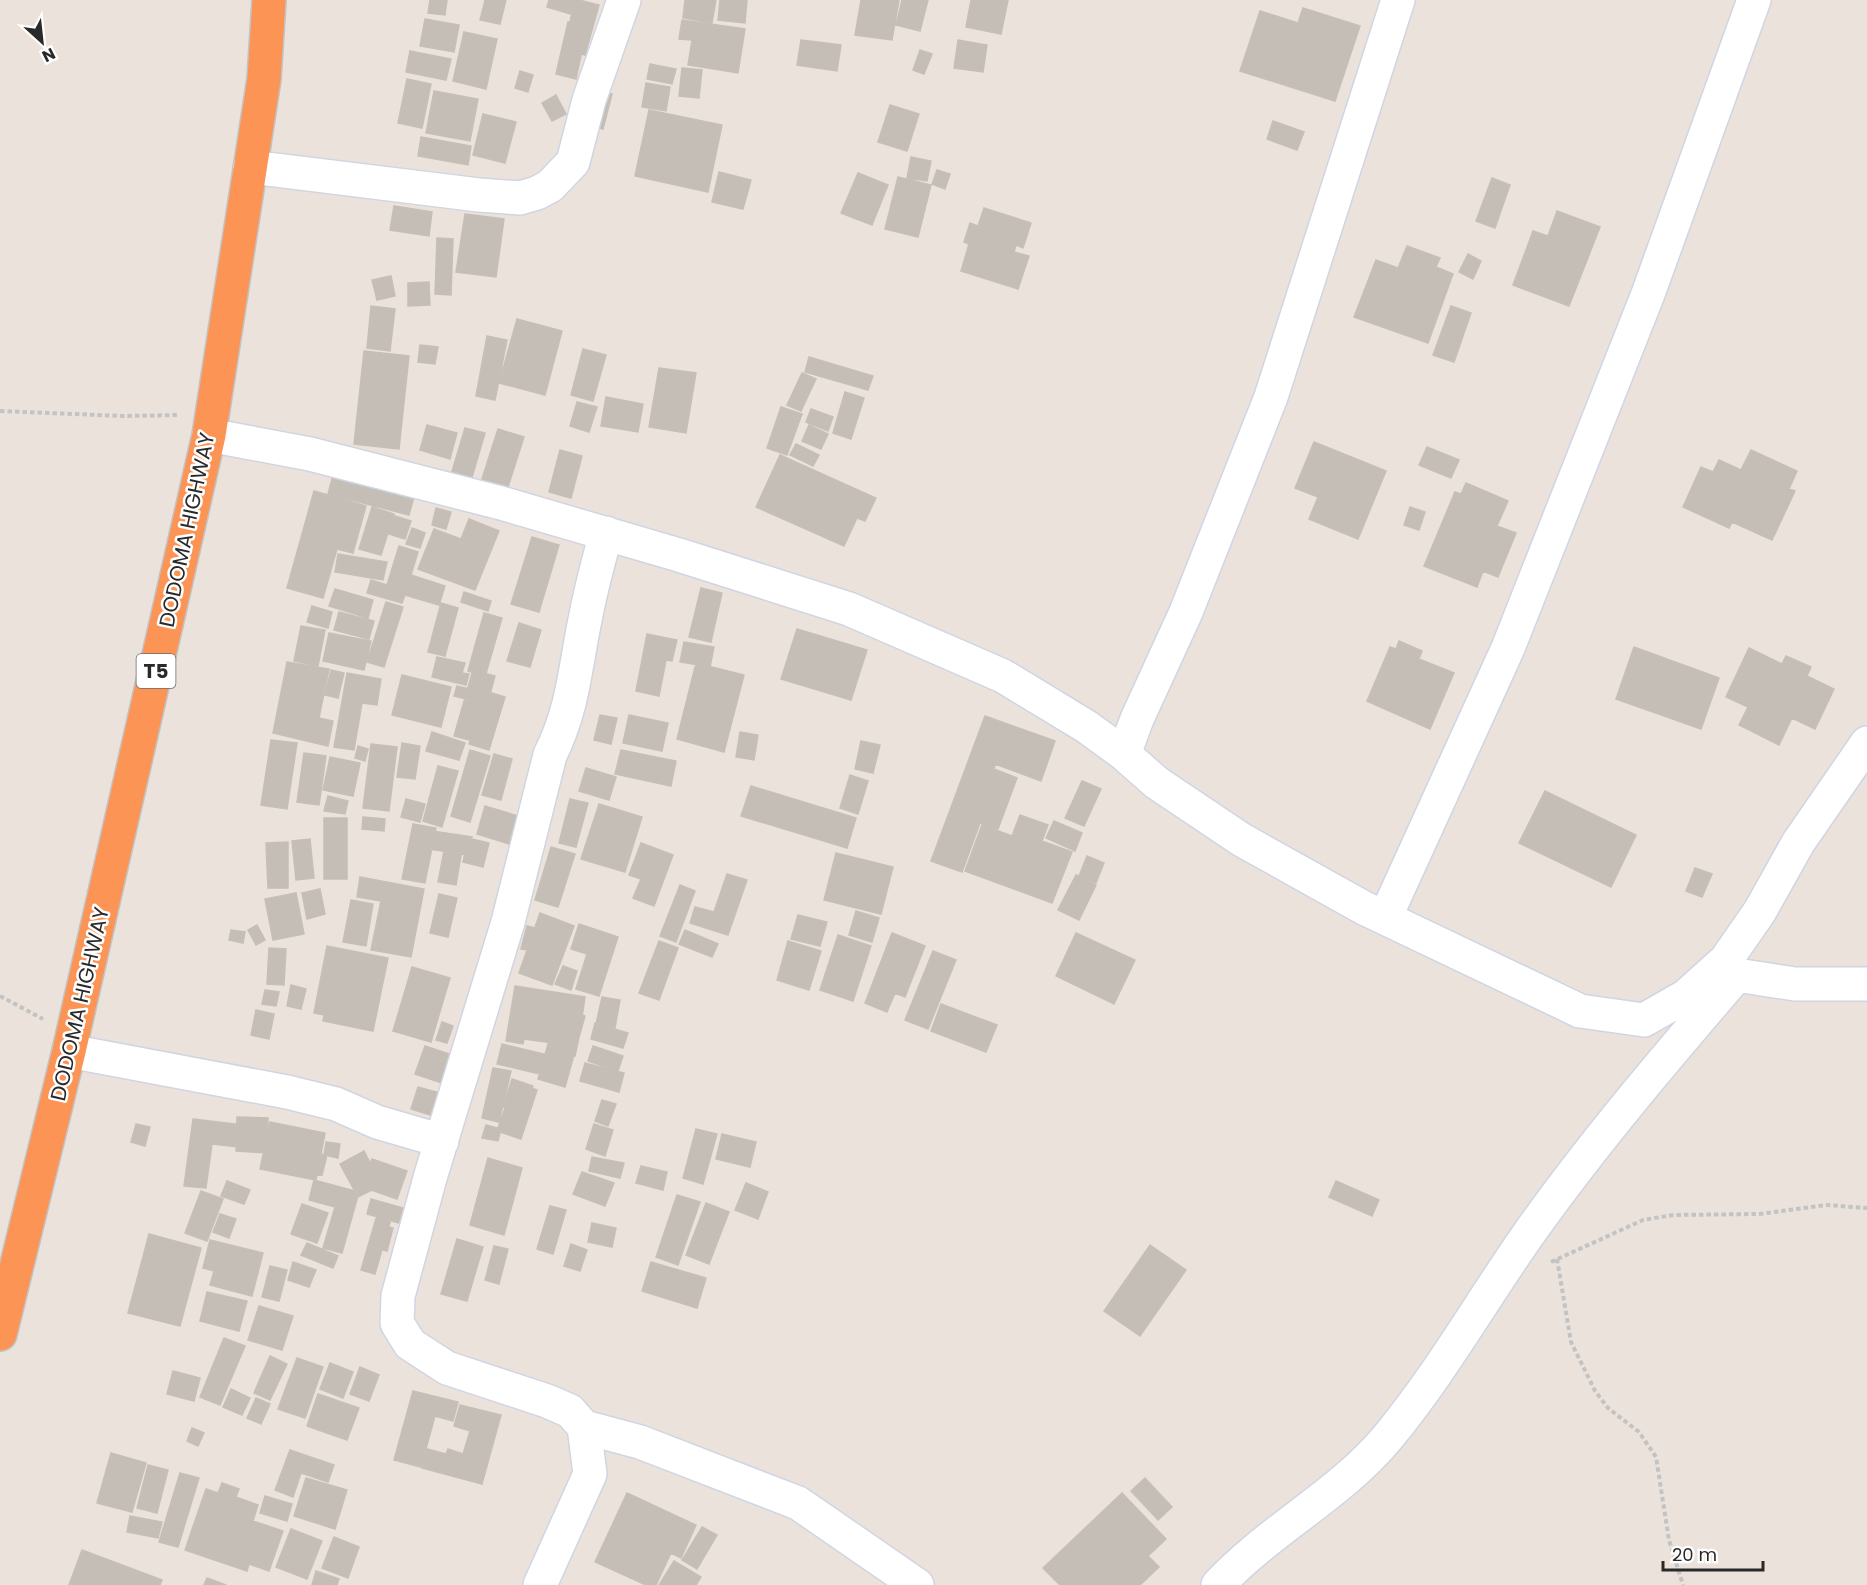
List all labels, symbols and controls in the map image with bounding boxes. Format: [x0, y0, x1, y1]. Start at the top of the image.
north arrow [12, 12, 72, 72]
text: N [38, 42, 59, 68]
street label: DODOMA HIGHWAY [152, 430, 221, 630]
road number: T5 [136, 654, 176, 688]
street label: DODOMA HIGHWAY [43, 904, 116, 1104]
scale bar [1663, 1534, 1764, 1572]
text: 20 m [1672, 1542, 1717, 1567]

